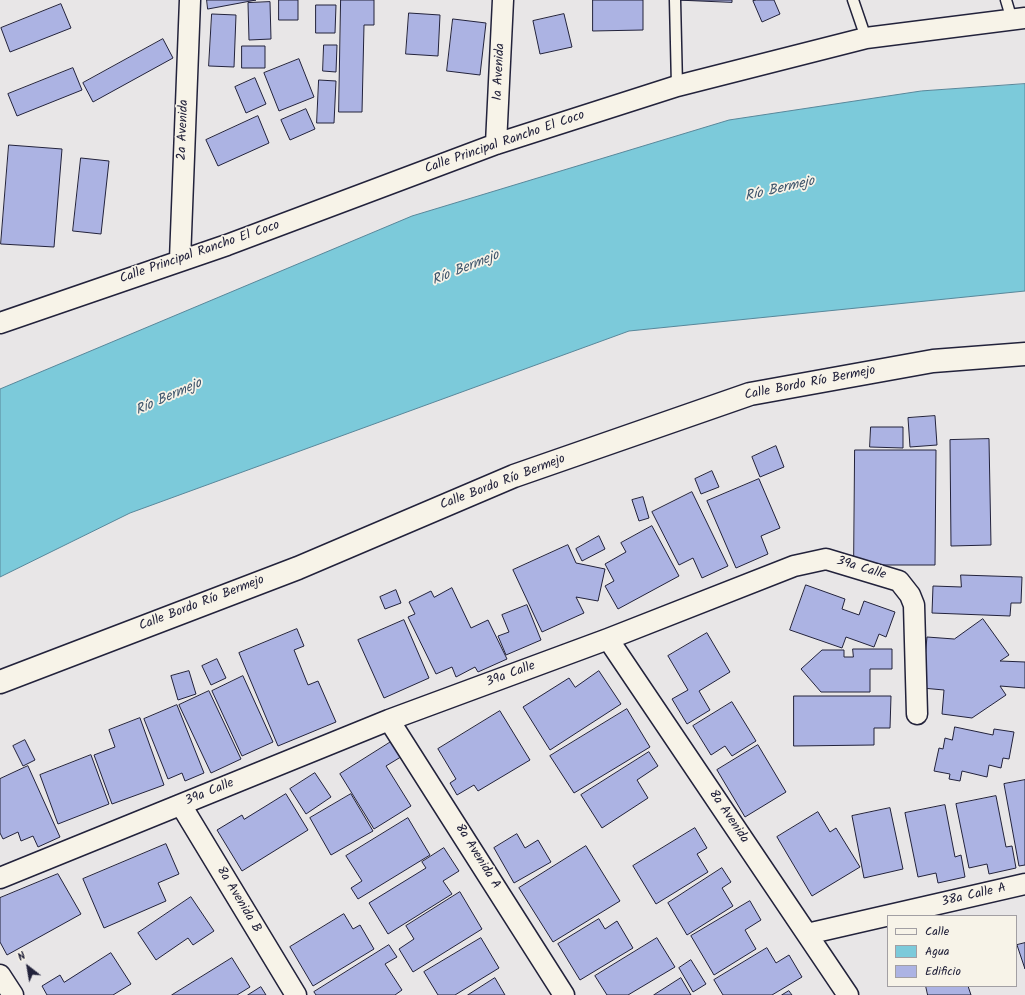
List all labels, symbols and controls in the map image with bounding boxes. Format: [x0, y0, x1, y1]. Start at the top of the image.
street label: 1a Avenida [491, 43, 509, 101]
street label: 2a Avenida [175, 99, 193, 161]
street label: Calle Principal Rancho El Coco [423, 108, 587, 178]
water label: Río Bermejo [744, 174, 816, 206]
street label: Calle Principal Rancho El Coco [118, 218, 282, 288]
water label: Río Bermejo [430, 248, 502, 290]
street label: Calle Bordo Río Bermejo [743, 364, 877, 404]
water label: Río Bermejo [133, 376, 205, 420]
street label: Calle Bordo Río Bermejo [438, 452, 568, 514]
street label: 39a Calle [834, 554, 888, 584]
street label: Calle Bordo Río Bermejo [137, 573, 267, 635]
street label: 39a Calle [484, 659, 538, 691]
street label: 39a Calle [183, 776, 237, 810]
street label: 8a Avenida [704, 787, 752, 847]
street label: 8a Avenida A [451, 821, 503, 893]
street label: 8a Avenida B [212, 864, 264, 936]
street label: 38a Calle A [940, 881, 1008, 911]
legend [887, 915, 1017, 987]
text: Calle [925, 922, 949, 941]
text: Agua [925, 942, 949, 961]
north arrow [8, 947, 48, 987]
text: N [14, 947, 29, 966]
text: Edificio [925, 962, 961, 981]

